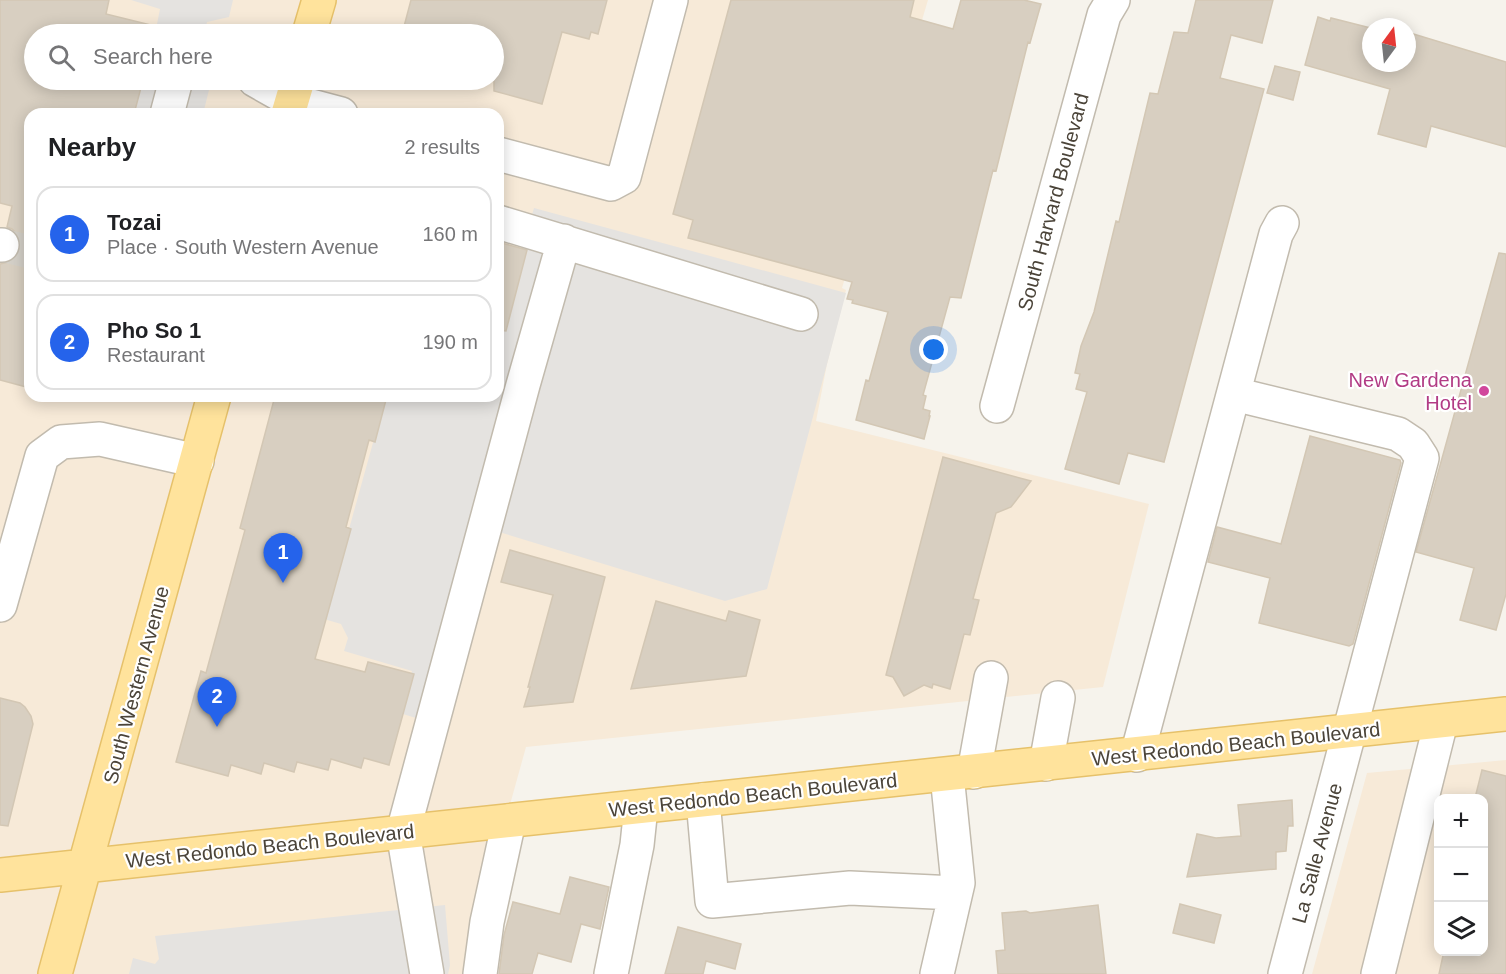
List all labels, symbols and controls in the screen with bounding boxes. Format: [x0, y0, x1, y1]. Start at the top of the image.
north arrow [1362, 18, 1416, 72]
search box [24, 24, 504, 90]
icon: search [45, 41, 78, 74]
text: Search here [93, 44, 213, 69]
street label: South Harvard Boulevard [1013, 91, 1093, 313]
text: Nearby [48, 132, 136, 162]
text: 2 results [404, 136, 480, 158]
text: Tozai [107, 210, 162, 235]
text: 1 [64, 223, 75, 245]
text: 160 m [422, 223, 478, 245]
text: Place · South Western Avenue [107, 236, 379, 258]
text: Pho So 1 [107, 318, 201, 343]
text: 2 [64, 331, 75, 353]
text: 190 m [422, 331, 478, 353]
your location [919, 335, 948, 364]
text: Restaurant [107, 344, 205, 366]
place label: New Gardena Hotel [1349, 369, 1473, 414]
marker: New Gardena Hotel [1477, 384, 1491, 398]
pin: 1 [264, 534, 302, 583]
street label: South Western Avenue [99, 584, 173, 786]
pin: 2 [198, 678, 236, 727]
street label: West Redondo Beach Boulevard [1091, 718, 1381, 770]
street label: West Redondo Beach Boulevard [608, 769, 898, 821]
street label: La Salle Avenue [1288, 781, 1346, 925]
map controls [1434, 794, 1488, 956]
button: + [1434, 794, 1488, 848]
street label: West Redondo Beach Boulevard [125, 820, 415, 872]
button: − [1434, 848, 1488, 902]
button: layers [1434, 902, 1488, 956]

